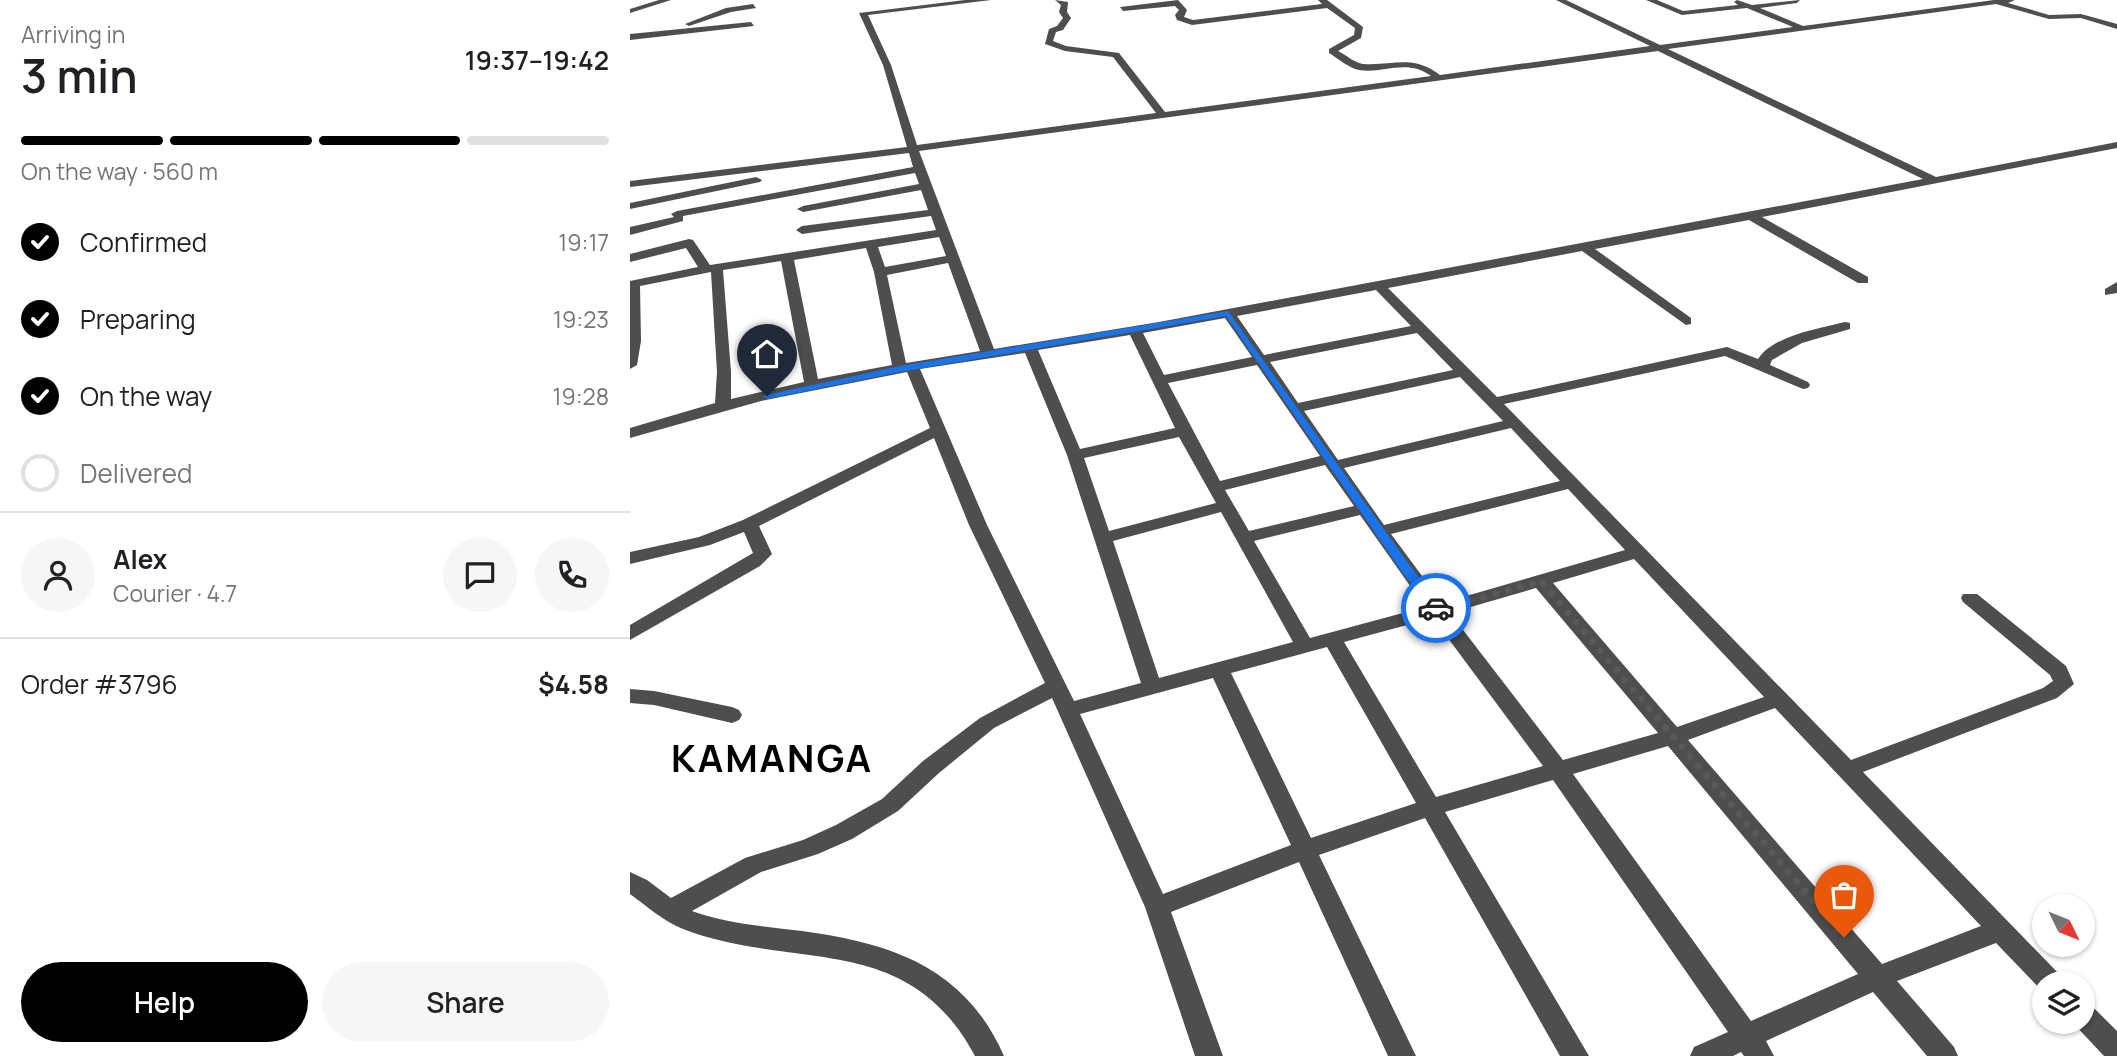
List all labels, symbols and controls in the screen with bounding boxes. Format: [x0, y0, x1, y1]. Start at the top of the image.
text: Arriving in [21, 18, 126, 50]
text: 19:37–19:42 [465, 42, 609, 78]
text: 3 min [21, 44, 138, 107]
text: On the way · 560 m [21, 155, 218, 187]
icon: check [21, 223, 59, 261]
text: Confirmed [80, 224, 207, 260]
text: 19:17 [558, 226, 609, 258]
icon: check [21, 300, 59, 338]
text: Preparing [80, 301, 196, 337]
text: 19:23 [553, 303, 609, 335]
pin [737, 324, 797, 396]
icon: home [748, 335, 786, 373]
icon: check [21, 377, 59, 415]
text: On the way [80, 378, 212, 414]
text: 19:28 [552, 380, 609, 412]
text: Delivered [80, 455, 192, 491]
button: person [21, 538, 95, 612]
button: chat [443, 538, 517, 612]
button: phone [535, 538, 609, 612]
text: Alex [113, 541, 167, 577]
courier [1401, 573, 1471, 643]
text: Courier · 4.7 [113, 577, 237, 609]
icon: car [1417, 589, 1455, 627]
text: Order #3796 [21, 666, 178, 702]
text: $4.58 [538, 666, 609, 702]
district label: KAMANGA [671, 731, 873, 783]
pin [1814, 865, 1874, 937]
icon: bag [1825, 876, 1863, 914]
north arrow [2032, 894, 2095, 957]
map controls [2032, 894, 2095, 1034]
button: Help [21, 962, 308, 1042]
button: Share [322, 962, 609, 1042]
button: layers [2032, 971, 2095, 1034]

